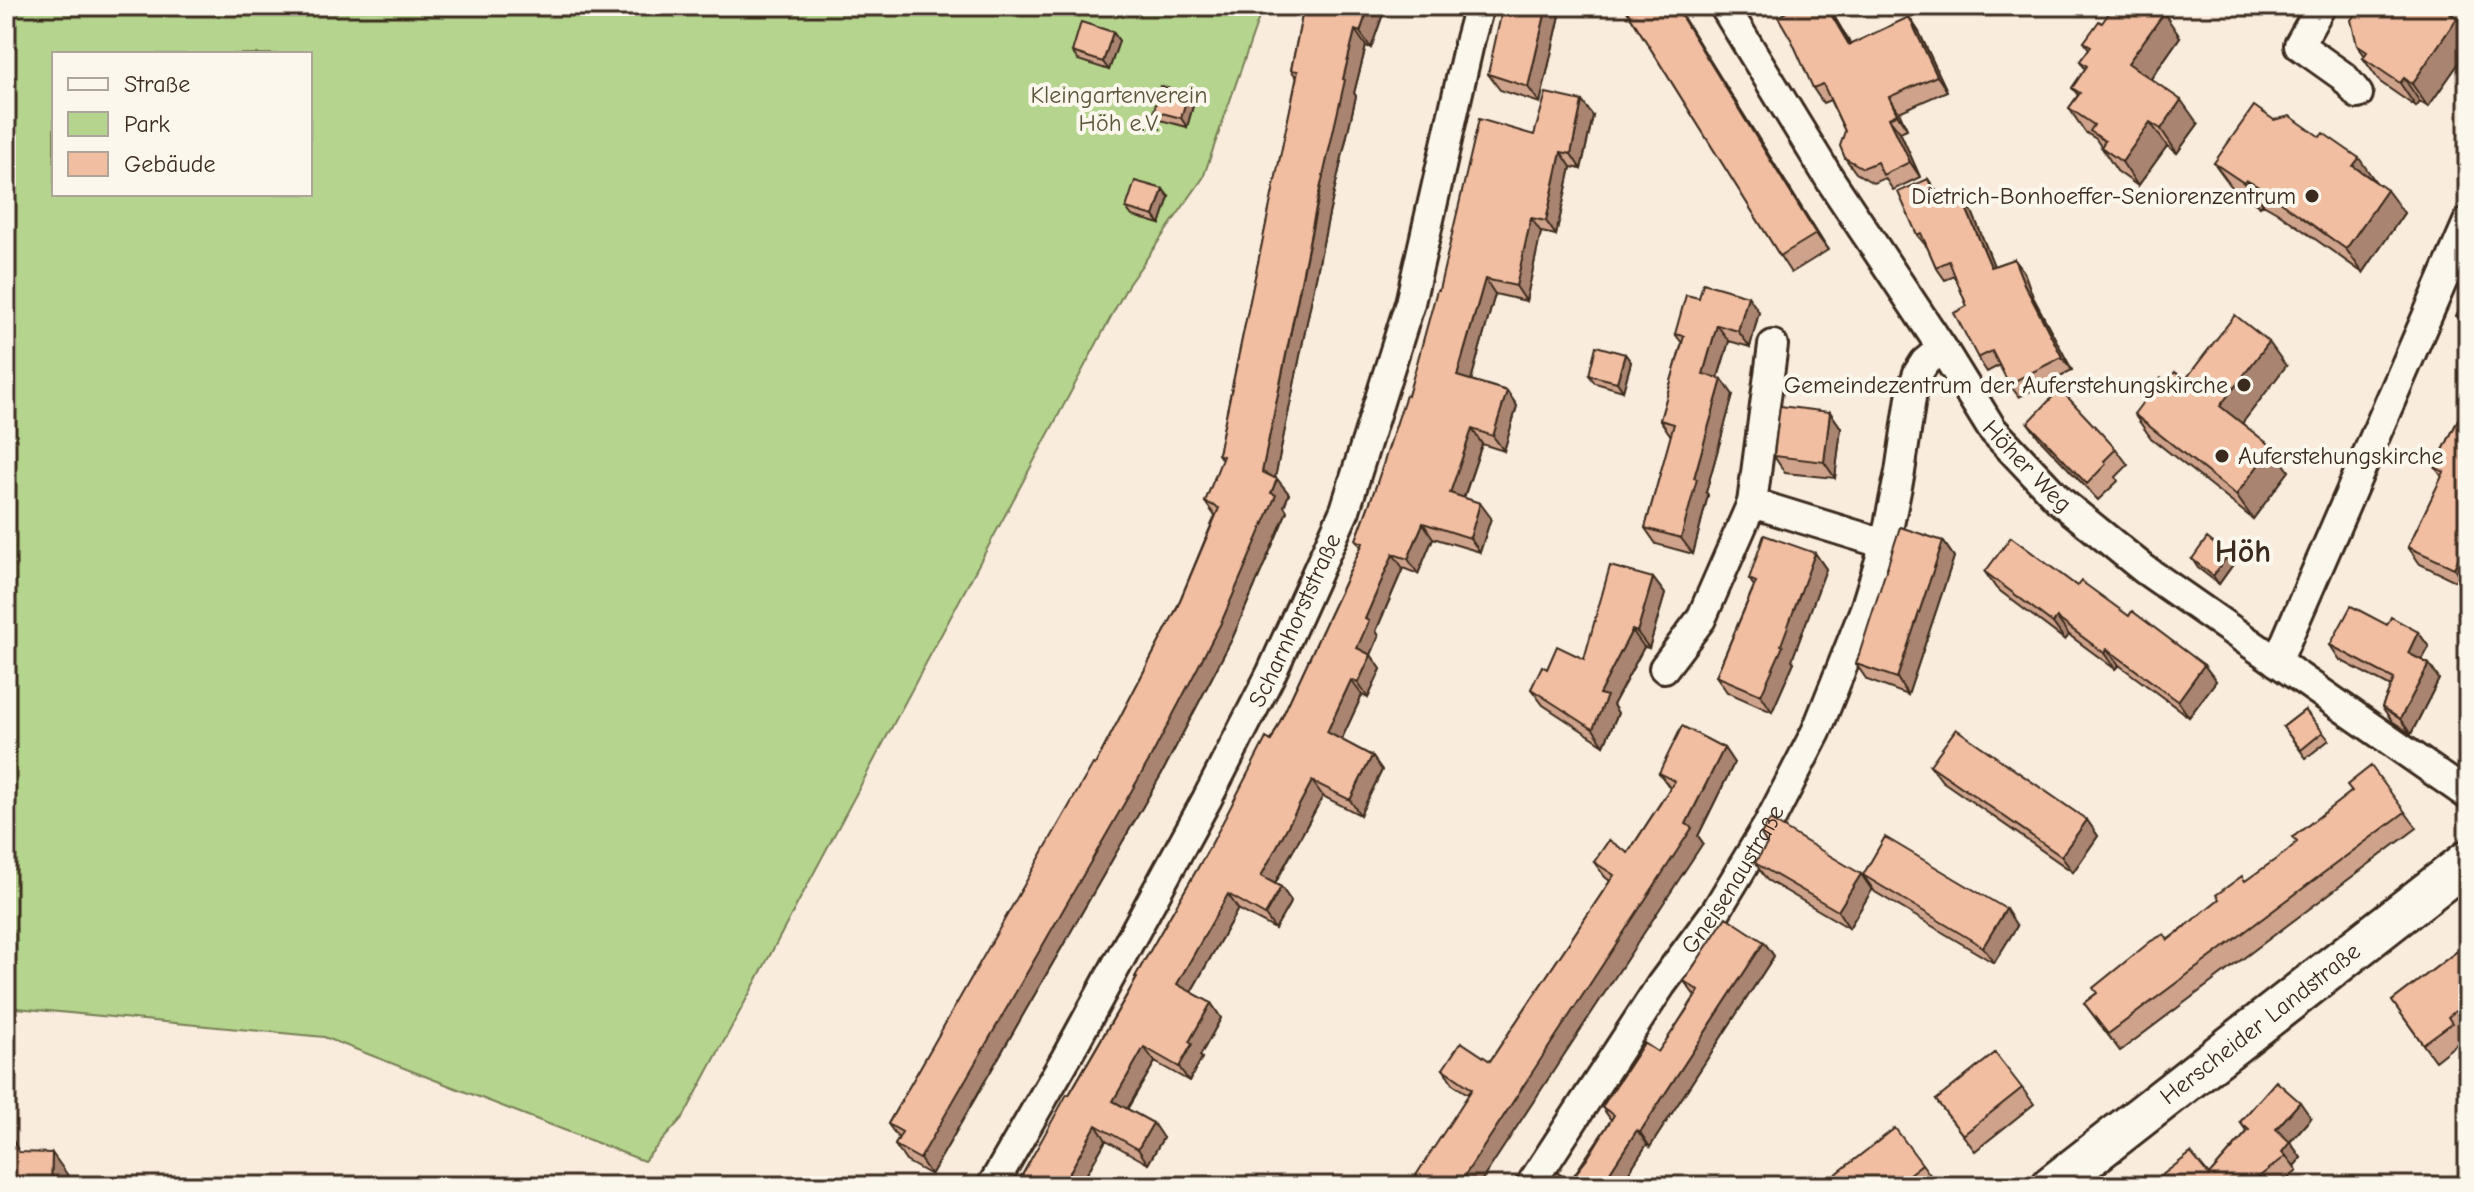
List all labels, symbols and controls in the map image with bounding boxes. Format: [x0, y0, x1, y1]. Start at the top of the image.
legend [52, 52, 312, 196]
text: Straße [124, 70, 190, 98]
park label: Kleingartenverein Höh e.V. [1031, 81, 1207, 137]
text: Park [124, 110, 170, 138]
text: Gebäude [124, 150, 215, 178]
place label: Dietrich-Bonhoeffer-Seniorenzentrum [1911, 182, 2296, 210]
marker: Dietrich-Bonhoeffer-Seniorenzentrum [2303, 187, 2321, 205]
place label: Gemeindezentrum der Auferstehungskirche [1784, 371, 2228, 399]
marker: Gemeindezentrum der Auferstehungskirche [2235, 376, 2253, 394]
street label: Höher Weg [1977, 414, 2077, 518]
place label: Auferstehungskirche [2238, 442, 2444, 470]
marker: Auferstehungskirche [2213, 447, 2231, 465]
street label: Scharnhorststraße [1243, 529, 1347, 712]
district label: Höh [2215, 533, 2271, 570]
street label: Gneisenaustraße [1675, 800, 1790, 959]
street label: Herscheider Landstraße [2154, 937, 2366, 1110]

